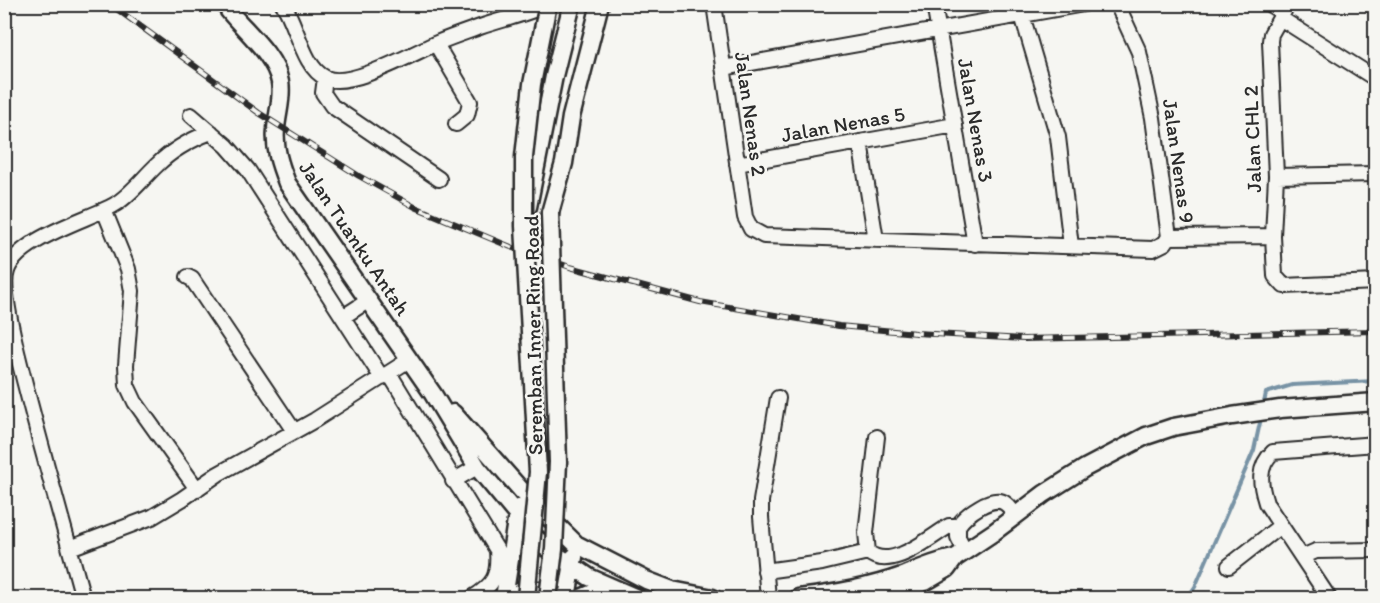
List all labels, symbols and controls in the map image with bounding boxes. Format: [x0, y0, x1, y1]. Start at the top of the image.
street label: Jalan Nenas 2 [730, 50, 772, 178]
street label: Jalan Nenas 3 [953, 56, 999, 184]
street label: Jalan CHL 2 [1238, 85, 1266, 193]
street label: Jalan Nenas 9 [1158, 97, 1200, 225]
street label: Jalan Nenas 5 [779, 101, 907, 147]
street label: Jalan Tuanku Antah [294, 156, 416, 321]
street label: Seremban Inner Ring Road [518, 214, 548, 455]

